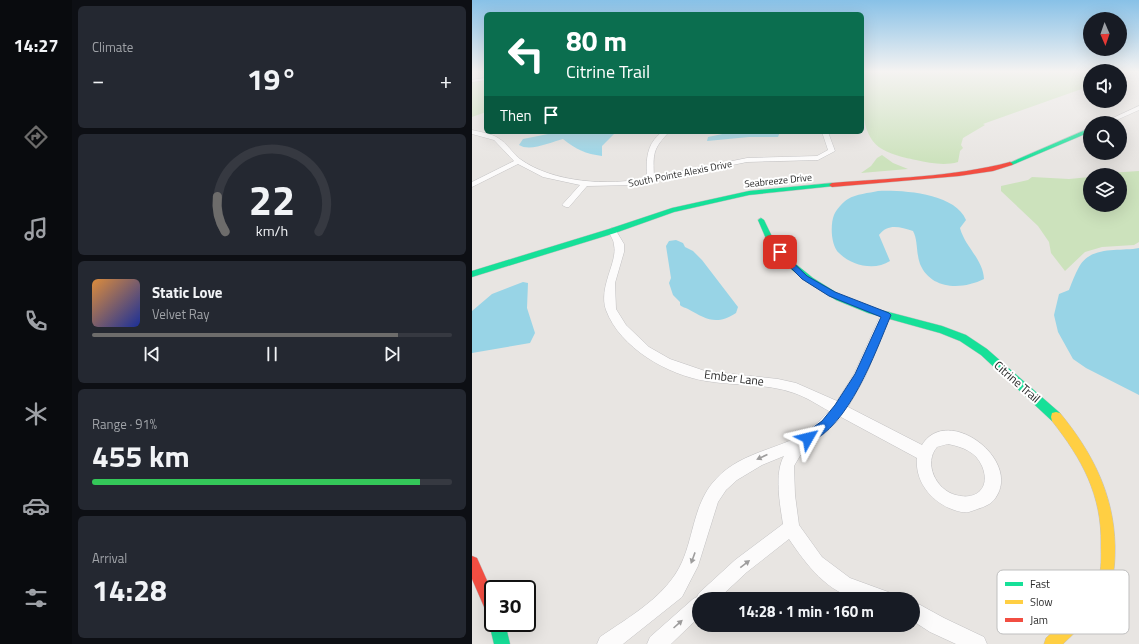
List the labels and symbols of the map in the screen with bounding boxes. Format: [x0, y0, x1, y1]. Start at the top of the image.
north arrow [1083, 12, 1127, 56]
street label: South Pointe Alexis Drive [627, 156, 733, 191]
street label: Seabreeze Drive [744, 169, 813, 192]
pin [763, 235, 797, 269]
street label: Citrine Trail [990, 356, 1045, 407]
street label: Ember Lane [703, 364, 765, 391]
position arrow [787, 417, 829, 459]
one-way arrow [757, 454, 768, 460]
one-way arrow [690, 552, 696, 564]
one-way arrow [740, 559, 750, 568]
legend [997, 570, 1129, 634]
text: Fast [1030, 576, 1050, 592]
speed limit sign: 30 [484, 580, 536, 632]
text: Slow [1030, 594, 1053, 610]
text: Jam [1030, 612, 1048, 628]
one-way arrow [672, 620, 683, 629]

